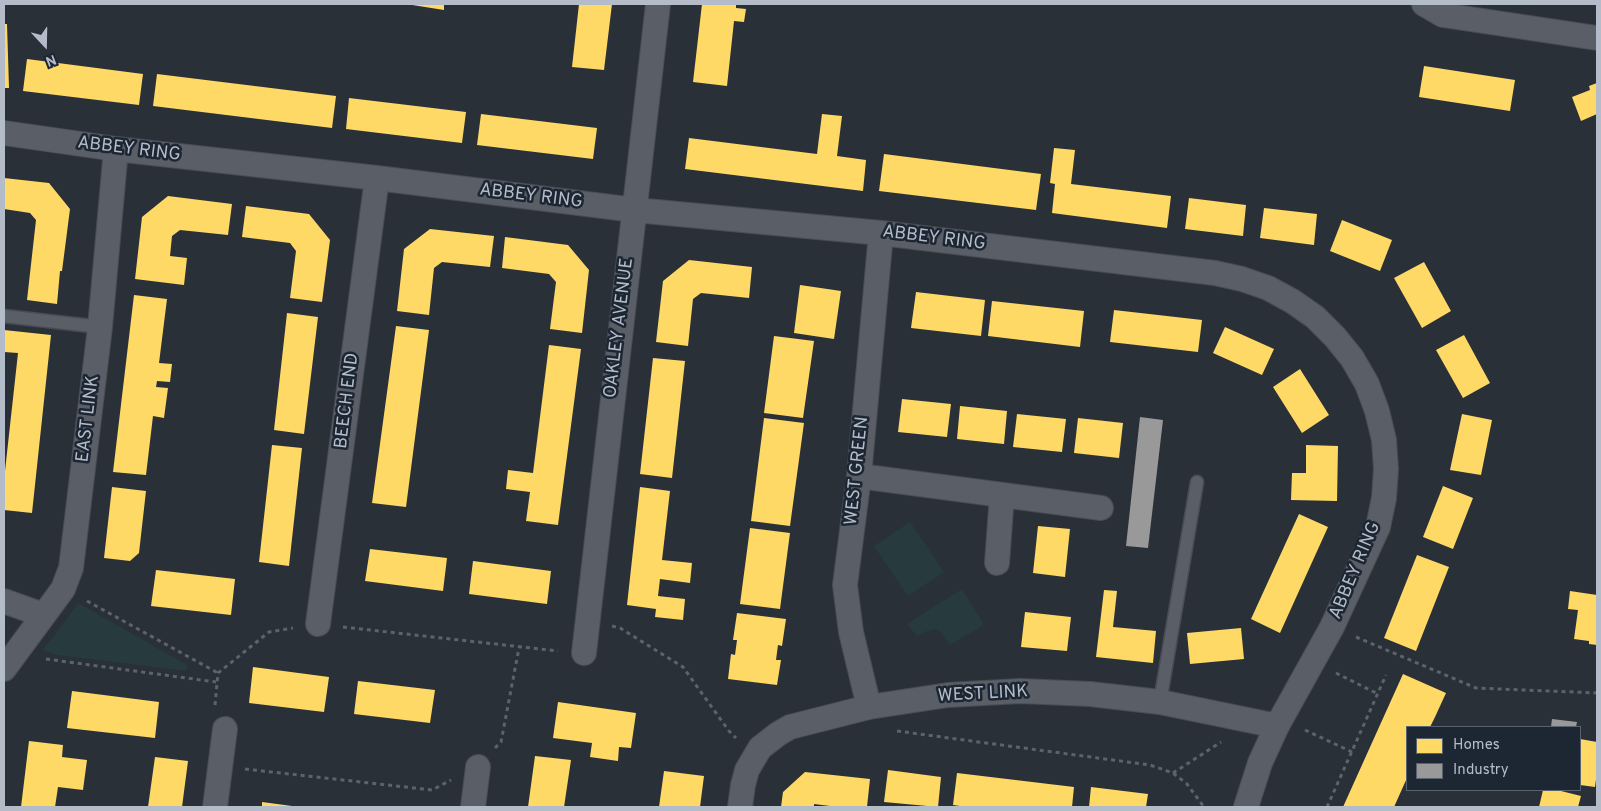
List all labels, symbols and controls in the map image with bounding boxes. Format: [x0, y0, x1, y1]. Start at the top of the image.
north arrow [20, 20, 70, 70]
text: N [43, 50, 58, 69]
street label: ABBEY RING [76, 133, 182, 167]
street label: ABBEY RING [478, 180, 584, 214]
street label: ABBEY RING [881, 222, 987, 256]
street label: OAKLEY AVENUE [601, 257, 639, 399]
street label: BEECH END [331, 352, 365, 450]
street label: EAST LINK [73, 374, 105, 464]
street label: WEST GREEN [842, 416, 874, 526]
street label: ABBEY RING [1326, 519, 1386, 623]
street label: WEST LINK [937, 682, 1029, 708]
legend [1406, 726, 1581, 791]
text: Homes [1453, 736, 1500, 755]
text: Industry [1453, 761, 1509, 780]

